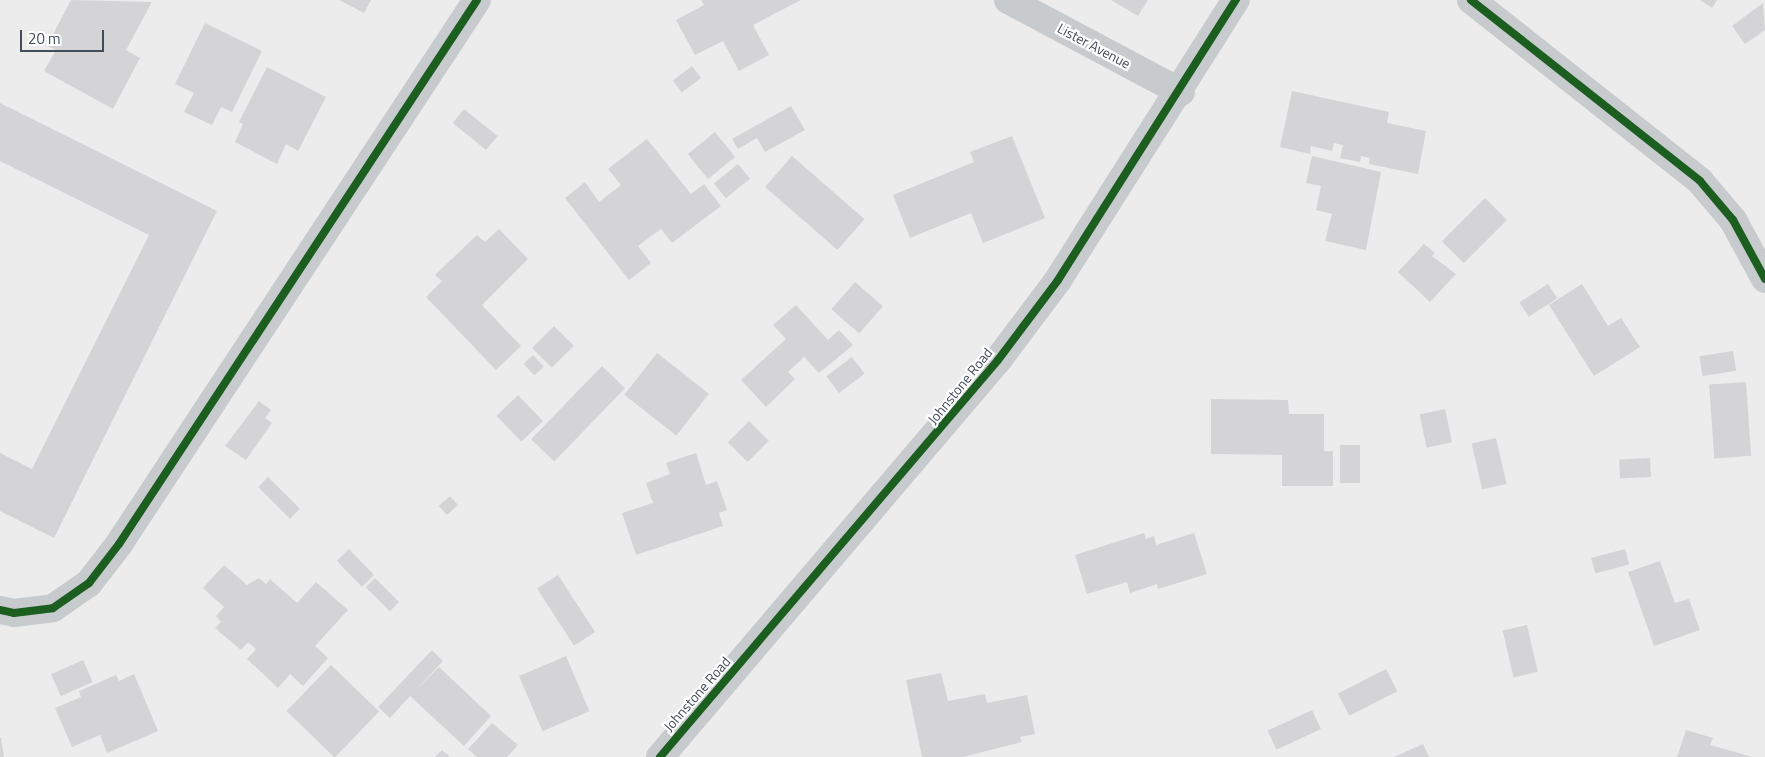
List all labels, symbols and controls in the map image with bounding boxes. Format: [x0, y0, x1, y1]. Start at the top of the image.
scale bar [22, 20, 106, 52]
street label: Lister Avenue [1055, 20, 1133, 72]
text: 20 m [28, 27, 61, 50]
street label: Johnstone Road [924, 344, 996, 428]
street label: Johnstone Road [660, 653, 734, 735]

